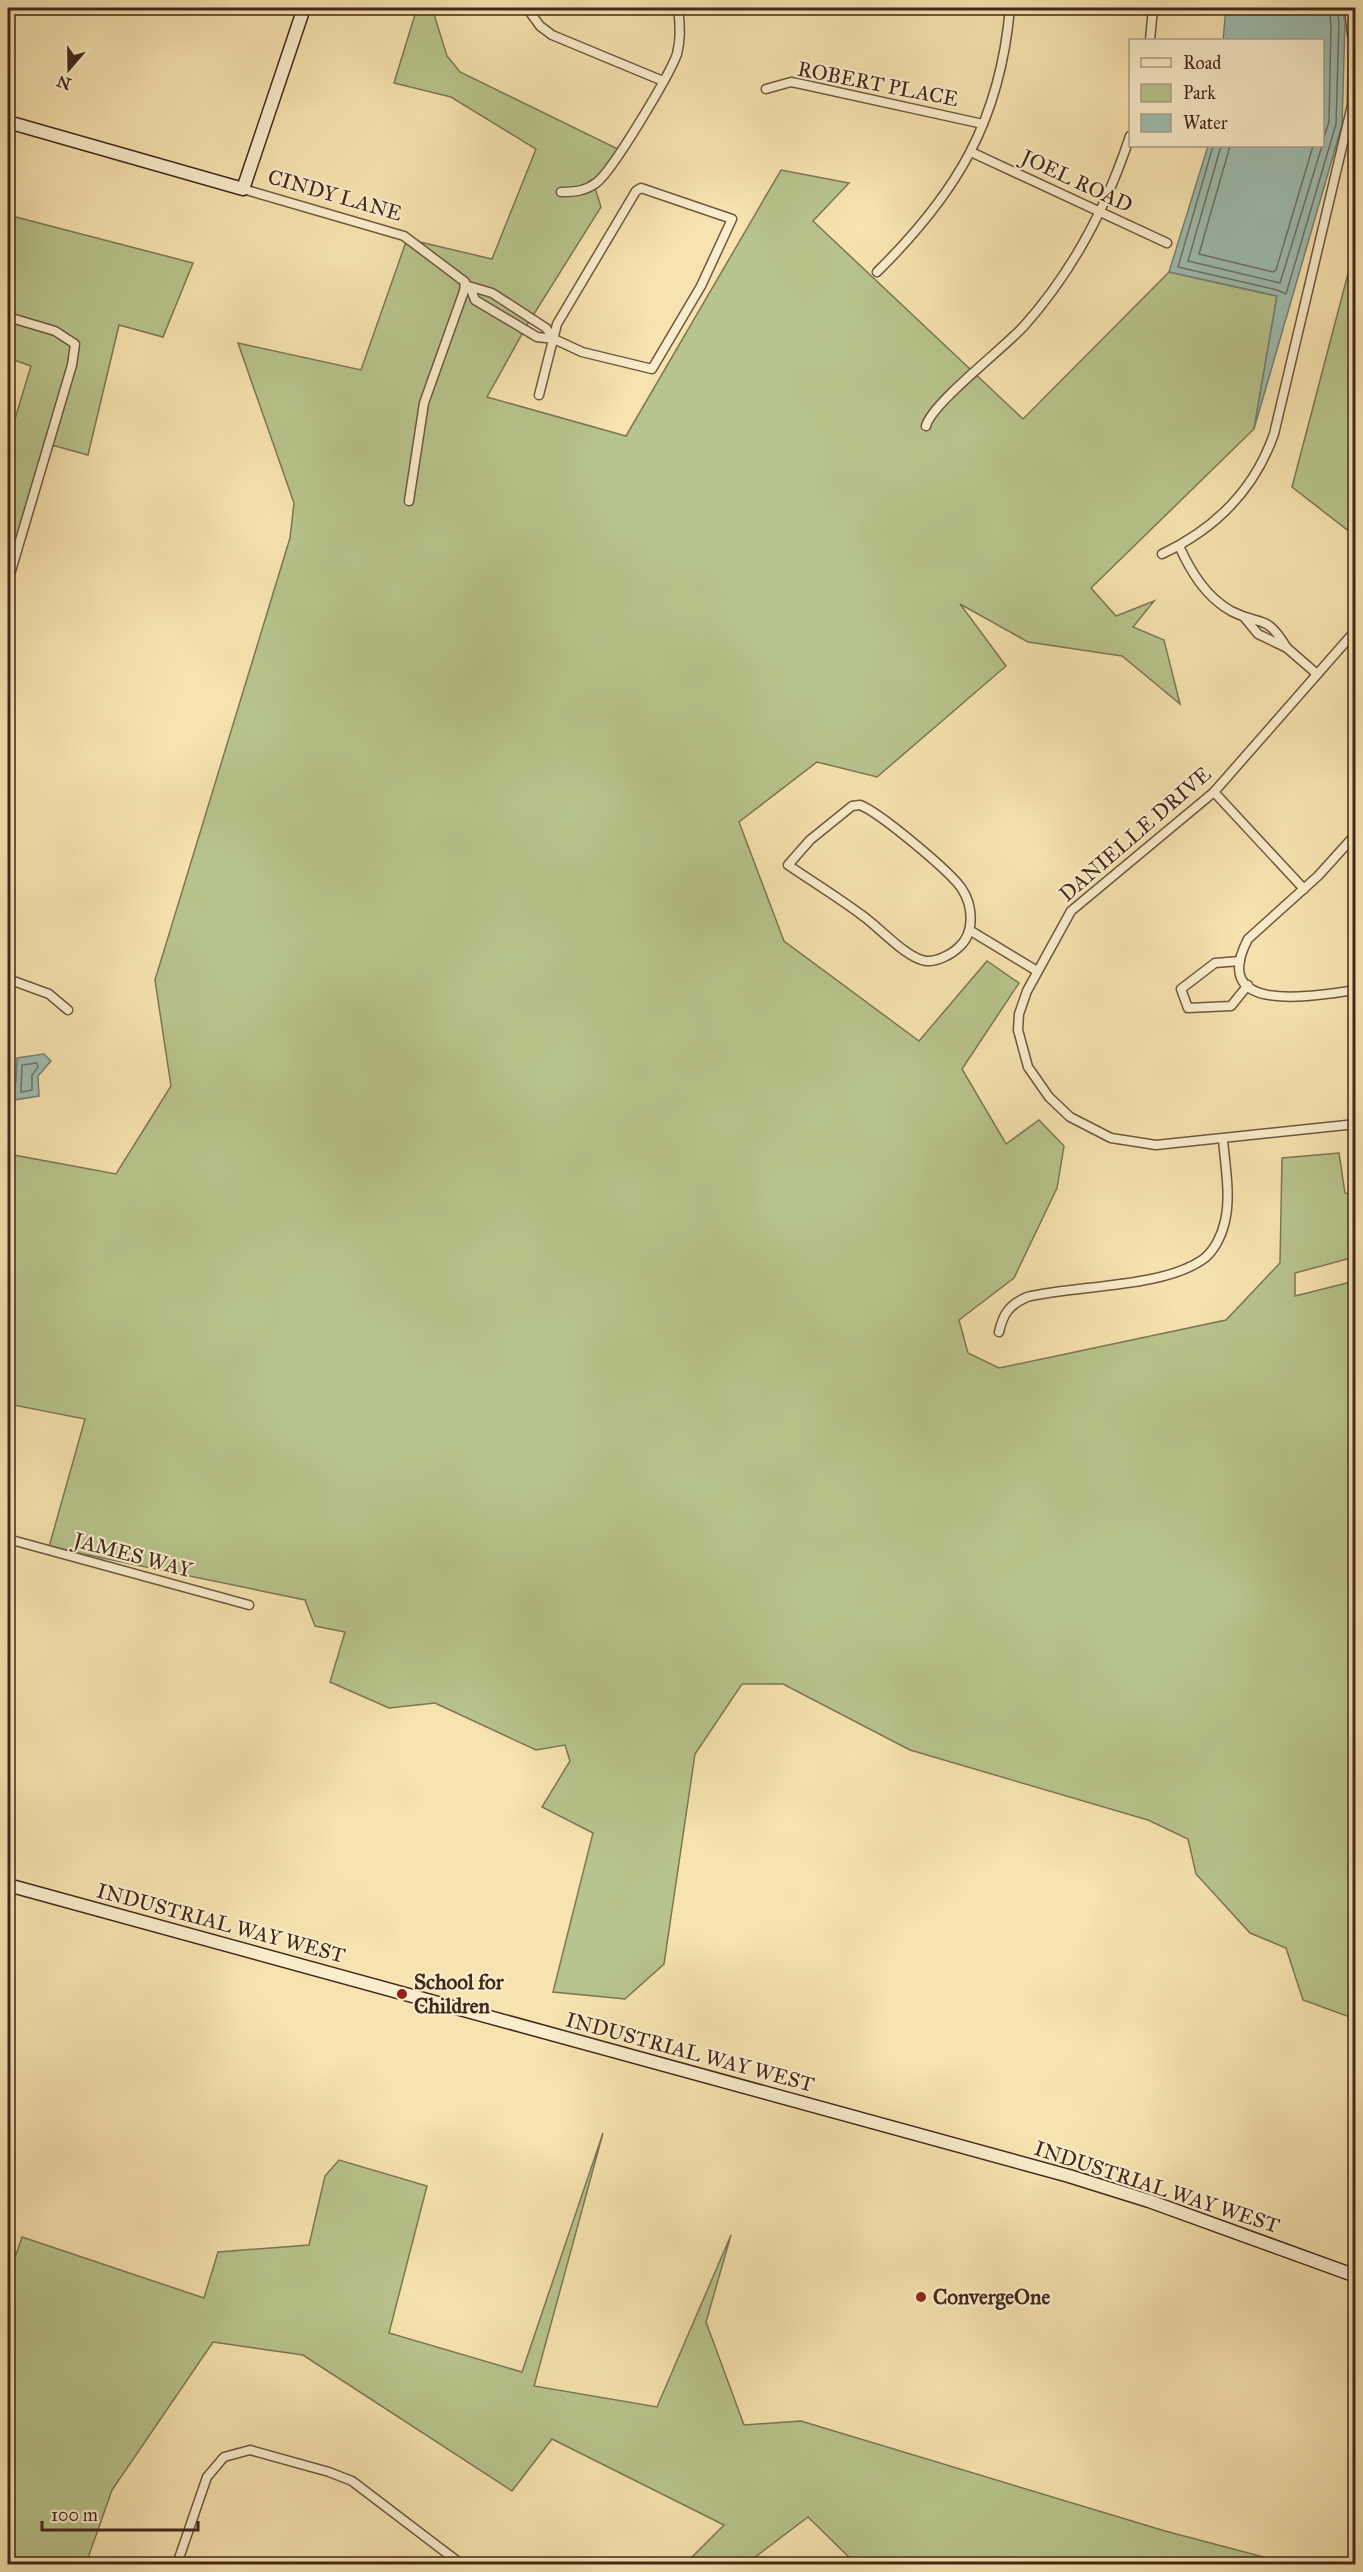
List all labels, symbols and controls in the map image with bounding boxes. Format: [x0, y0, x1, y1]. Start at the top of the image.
north arrow [39, 39, 99, 99]
legend [1129, 39, 1324, 147]
text: Road [1183, 52, 1221, 74]
street label: ROBERT PLACE [795, 56, 961, 112]
text: N [54, 71, 74, 94]
text: Park [1183, 82, 1216, 104]
text: Water [1183, 112, 1228, 134]
street label: JOEL ROAD [1015, 143, 1137, 218]
street label: CINDY LANE [265, 163, 405, 227]
street label: DANIELLE DRIVE [1054, 761, 1216, 907]
street label: JAMES WAY [69, 1526, 196, 1583]
street label: INDUSTRIAL WAY WEST [94, 1877, 348, 1969]
place label: School for Children [414, 1969, 505, 2019]
marker: School for Children [395, 1987, 409, 2001]
street label: INDUSTRIAL WAY WEST [563, 2006, 817, 2098]
street label: INDUSTRIAL WAY WEST [1031, 2135, 1283, 2239]
place label: ConvergeOne [933, 2284, 1050, 2310]
marker: ConvergeOne [914, 2290, 928, 2304]
scale bar [42, 2494, 198, 2532]
text: 100 m [51, 2504, 98, 2526]

